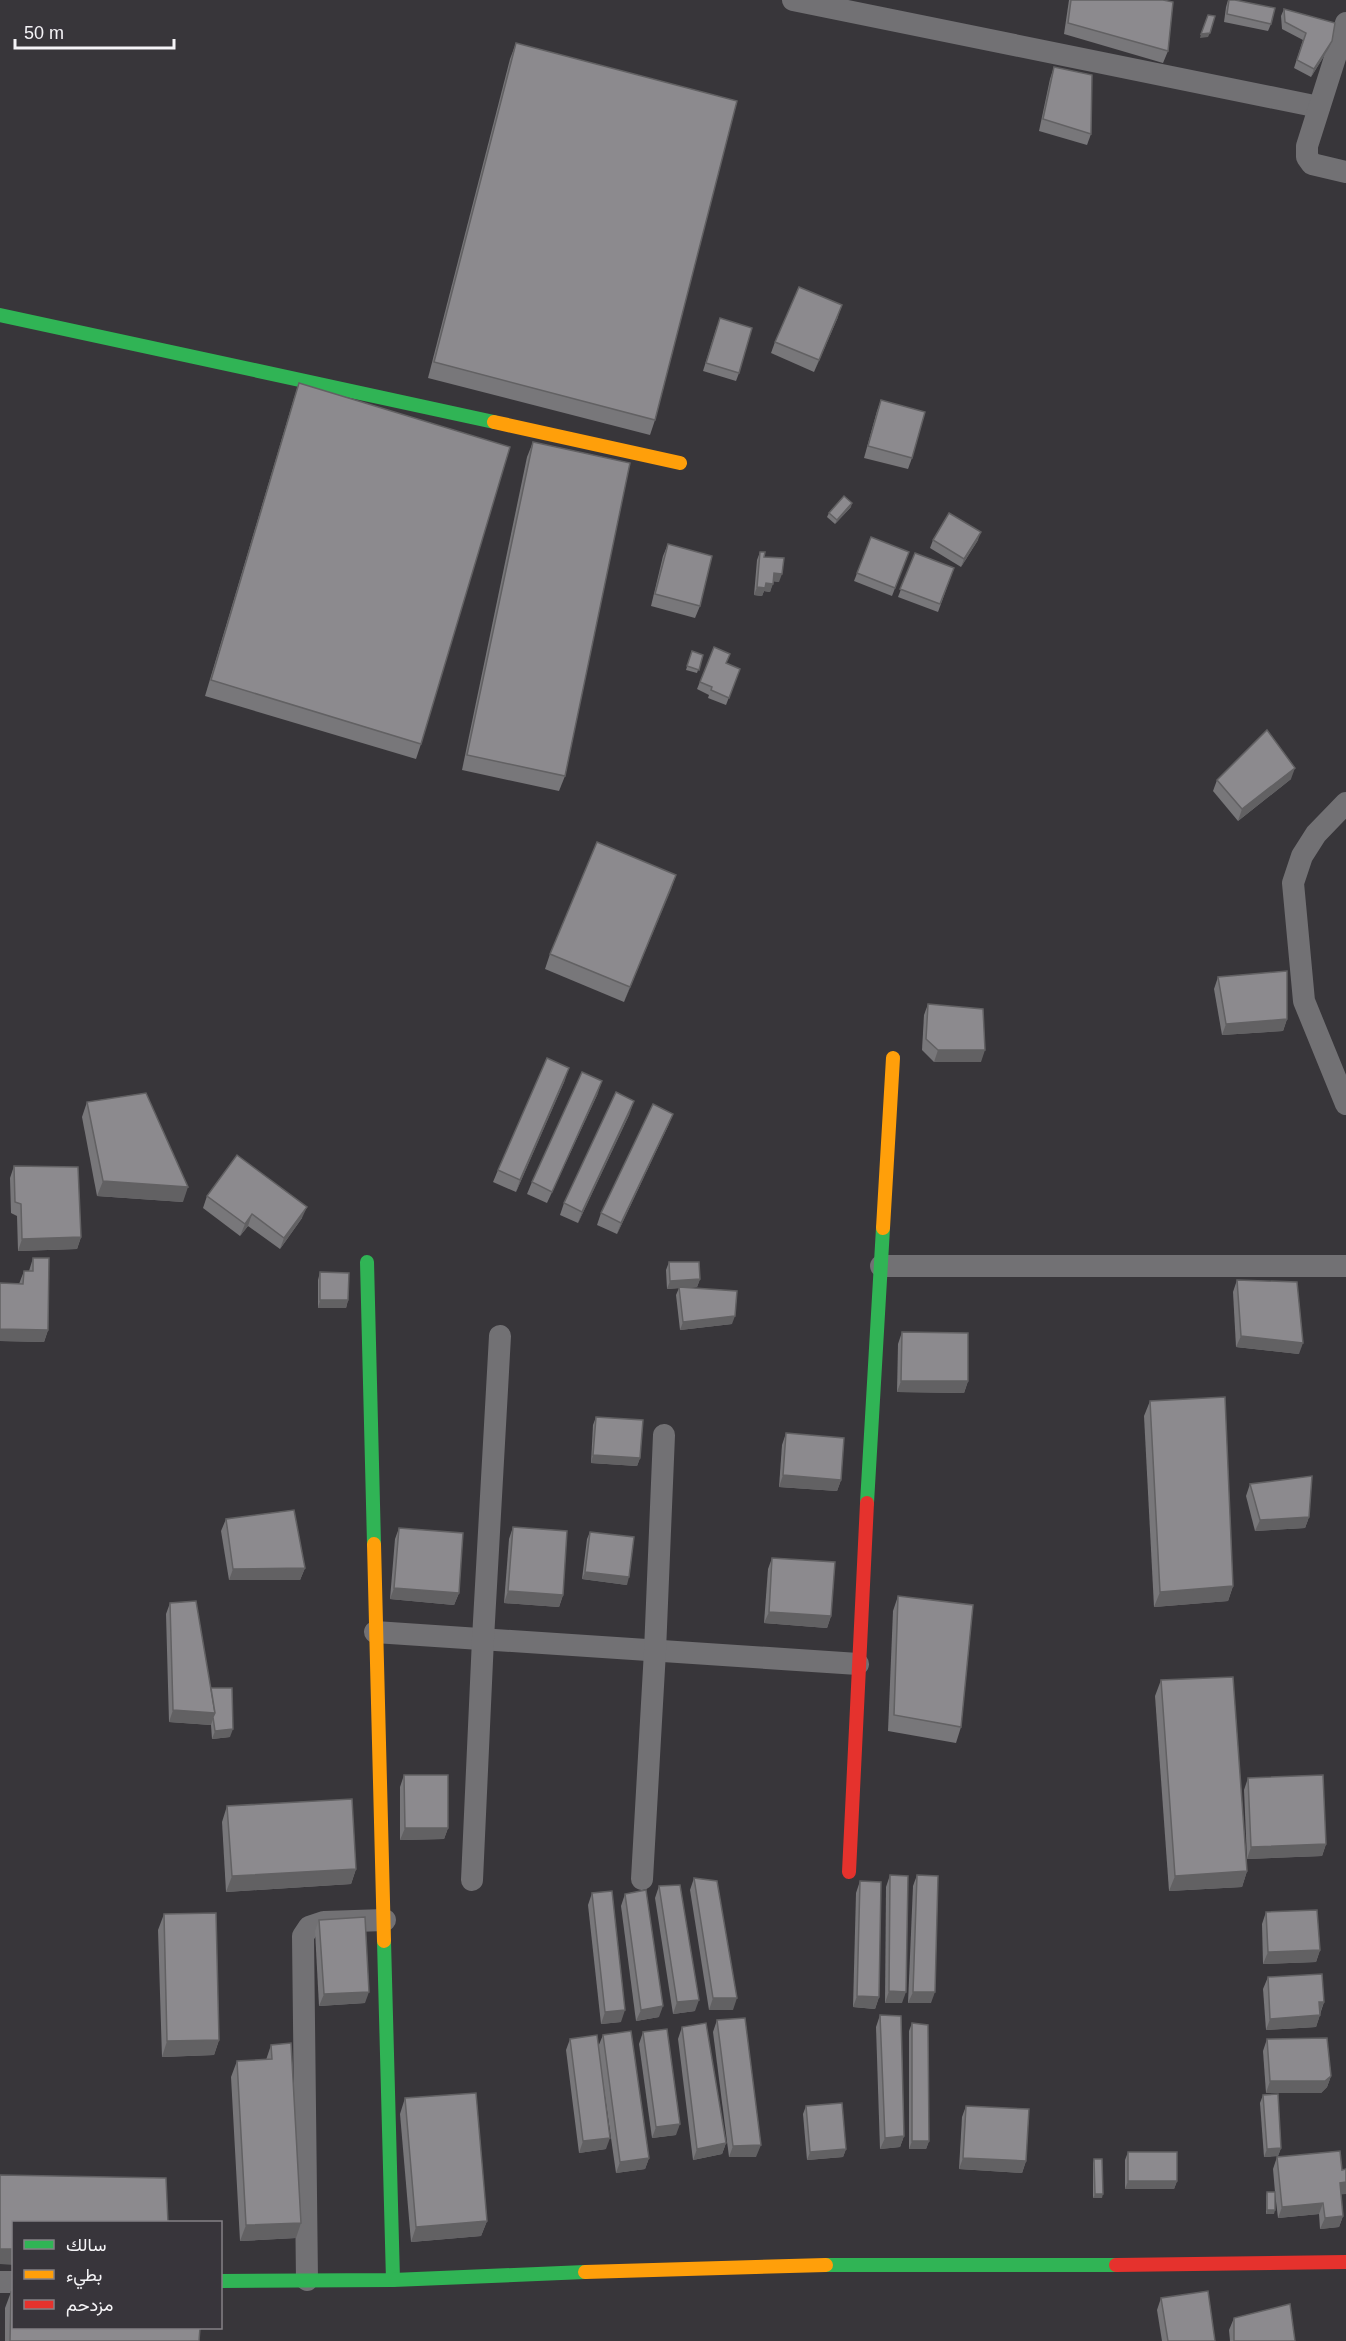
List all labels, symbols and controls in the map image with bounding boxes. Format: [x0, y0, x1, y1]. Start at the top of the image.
scale bar [15, 12, 174, 50]
text: 50 m [24, 23, 64, 43]
legend [12, 2221, 222, 2329]
text: سالك [66, 2235, 106, 2255]
text: بطيء [66, 2265, 102, 2290]
text: مزدحم [66, 2295, 113, 2317]

